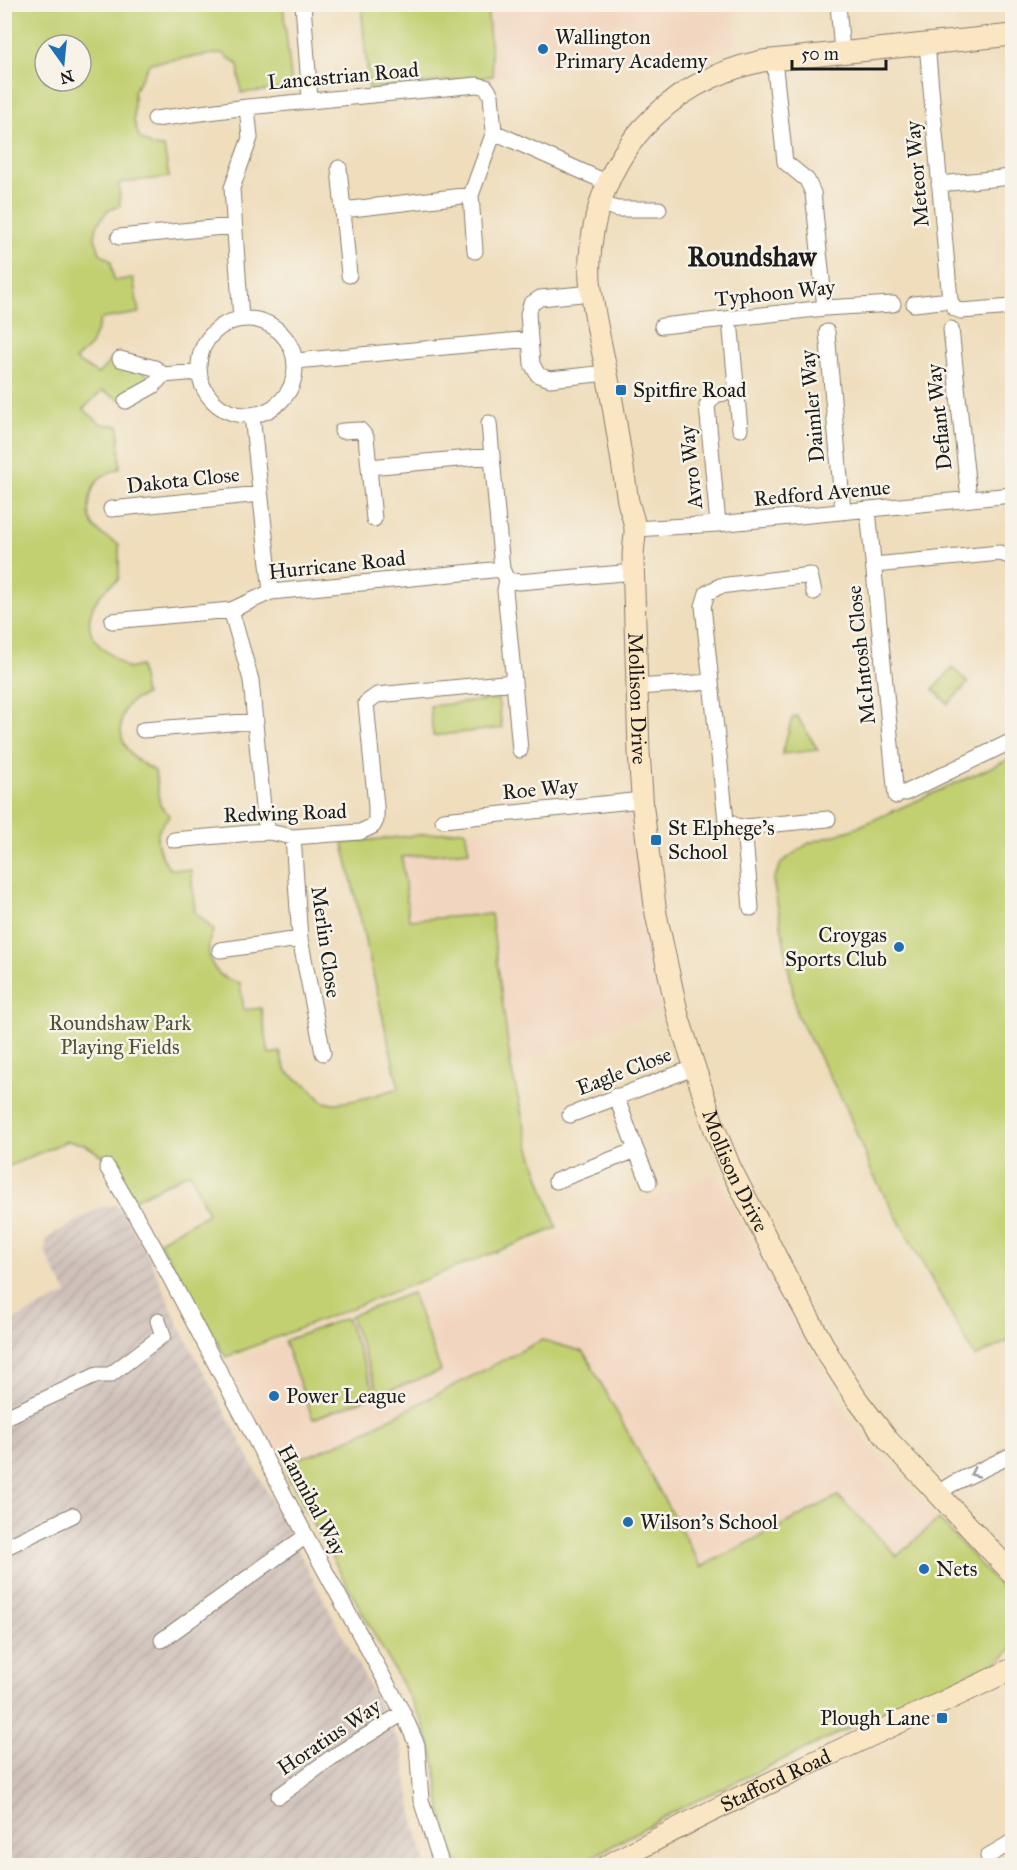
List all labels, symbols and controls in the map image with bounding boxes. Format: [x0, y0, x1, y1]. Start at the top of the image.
place label: Wallington Primary Academy [555, 24, 709, 74]
north arrow [33, 33, 93, 93]
scale bar [792, 33, 886, 71]
marker: Wallington Primary Academy [536, 42, 550, 56]
text: 50 m [801, 43, 839, 65]
street label: Lancastrian Road [266, 56, 420, 96]
text: N [57, 66, 76, 88]
street label: Meteor Way [899, 119, 935, 228]
district label: Roundshaw [688, 240, 818, 273]
street label: Typhoon Way [713, 274, 838, 312]
street label: Daimler Way [794, 347, 830, 463]
street label: Defiant Way [920, 361, 958, 472]
place label: Spitfire Road [633, 377, 747, 403]
marker: Spitfire Road [614, 383, 628, 397]
street label: Avro Way [674, 423, 708, 511]
street label: Dakota Close [125, 461, 241, 499]
street label: Redford Avenue [752, 474, 892, 512]
street label: Hurricane Road [267, 545, 407, 585]
street label: McIntosh Close [841, 584, 881, 726]
street label: Mollison Drive [622, 632, 653, 766]
street label: Roe Way [501, 773, 580, 805]
street label: Redwing Road [223, 798, 348, 828]
place label: St Elphege's School [668, 815, 775, 865]
marker: St Elphege's School [649, 833, 663, 847]
street label: Merlin Close [305, 885, 347, 1000]
place label: Croygas Sports Club [785, 922, 887, 972]
marker: Croygas Sports Club [892, 940, 906, 954]
park label: Roundshaw Park Playing Fields [49, 1010, 192, 1060]
street label: Eagle Close [573, 1041, 675, 1101]
street label: Mollison Drive [696, 1106, 774, 1237]
place label: Power League [286, 1383, 406, 1409]
marker: Power League [267, 1389, 281, 1403]
street label: Hannibal Way [272, 1440, 353, 1561]
one-way arrow [970, 1465, 981, 1477]
place label: Wilson's School [640, 1509, 778, 1535]
marker: Wilson's School [621, 1515, 635, 1529]
place label: Nets [936, 1556, 977, 1582]
marker: Nets [917, 1562, 931, 1576]
street label: Horatius Way [272, 1692, 387, 1781]
place label: Plough Lane [820, 1705, 930, 1731]
marker: Plough Lane [935, 1711, 949, 1725]
street label: Stafford Road [716, 1743, 835, 1818]

